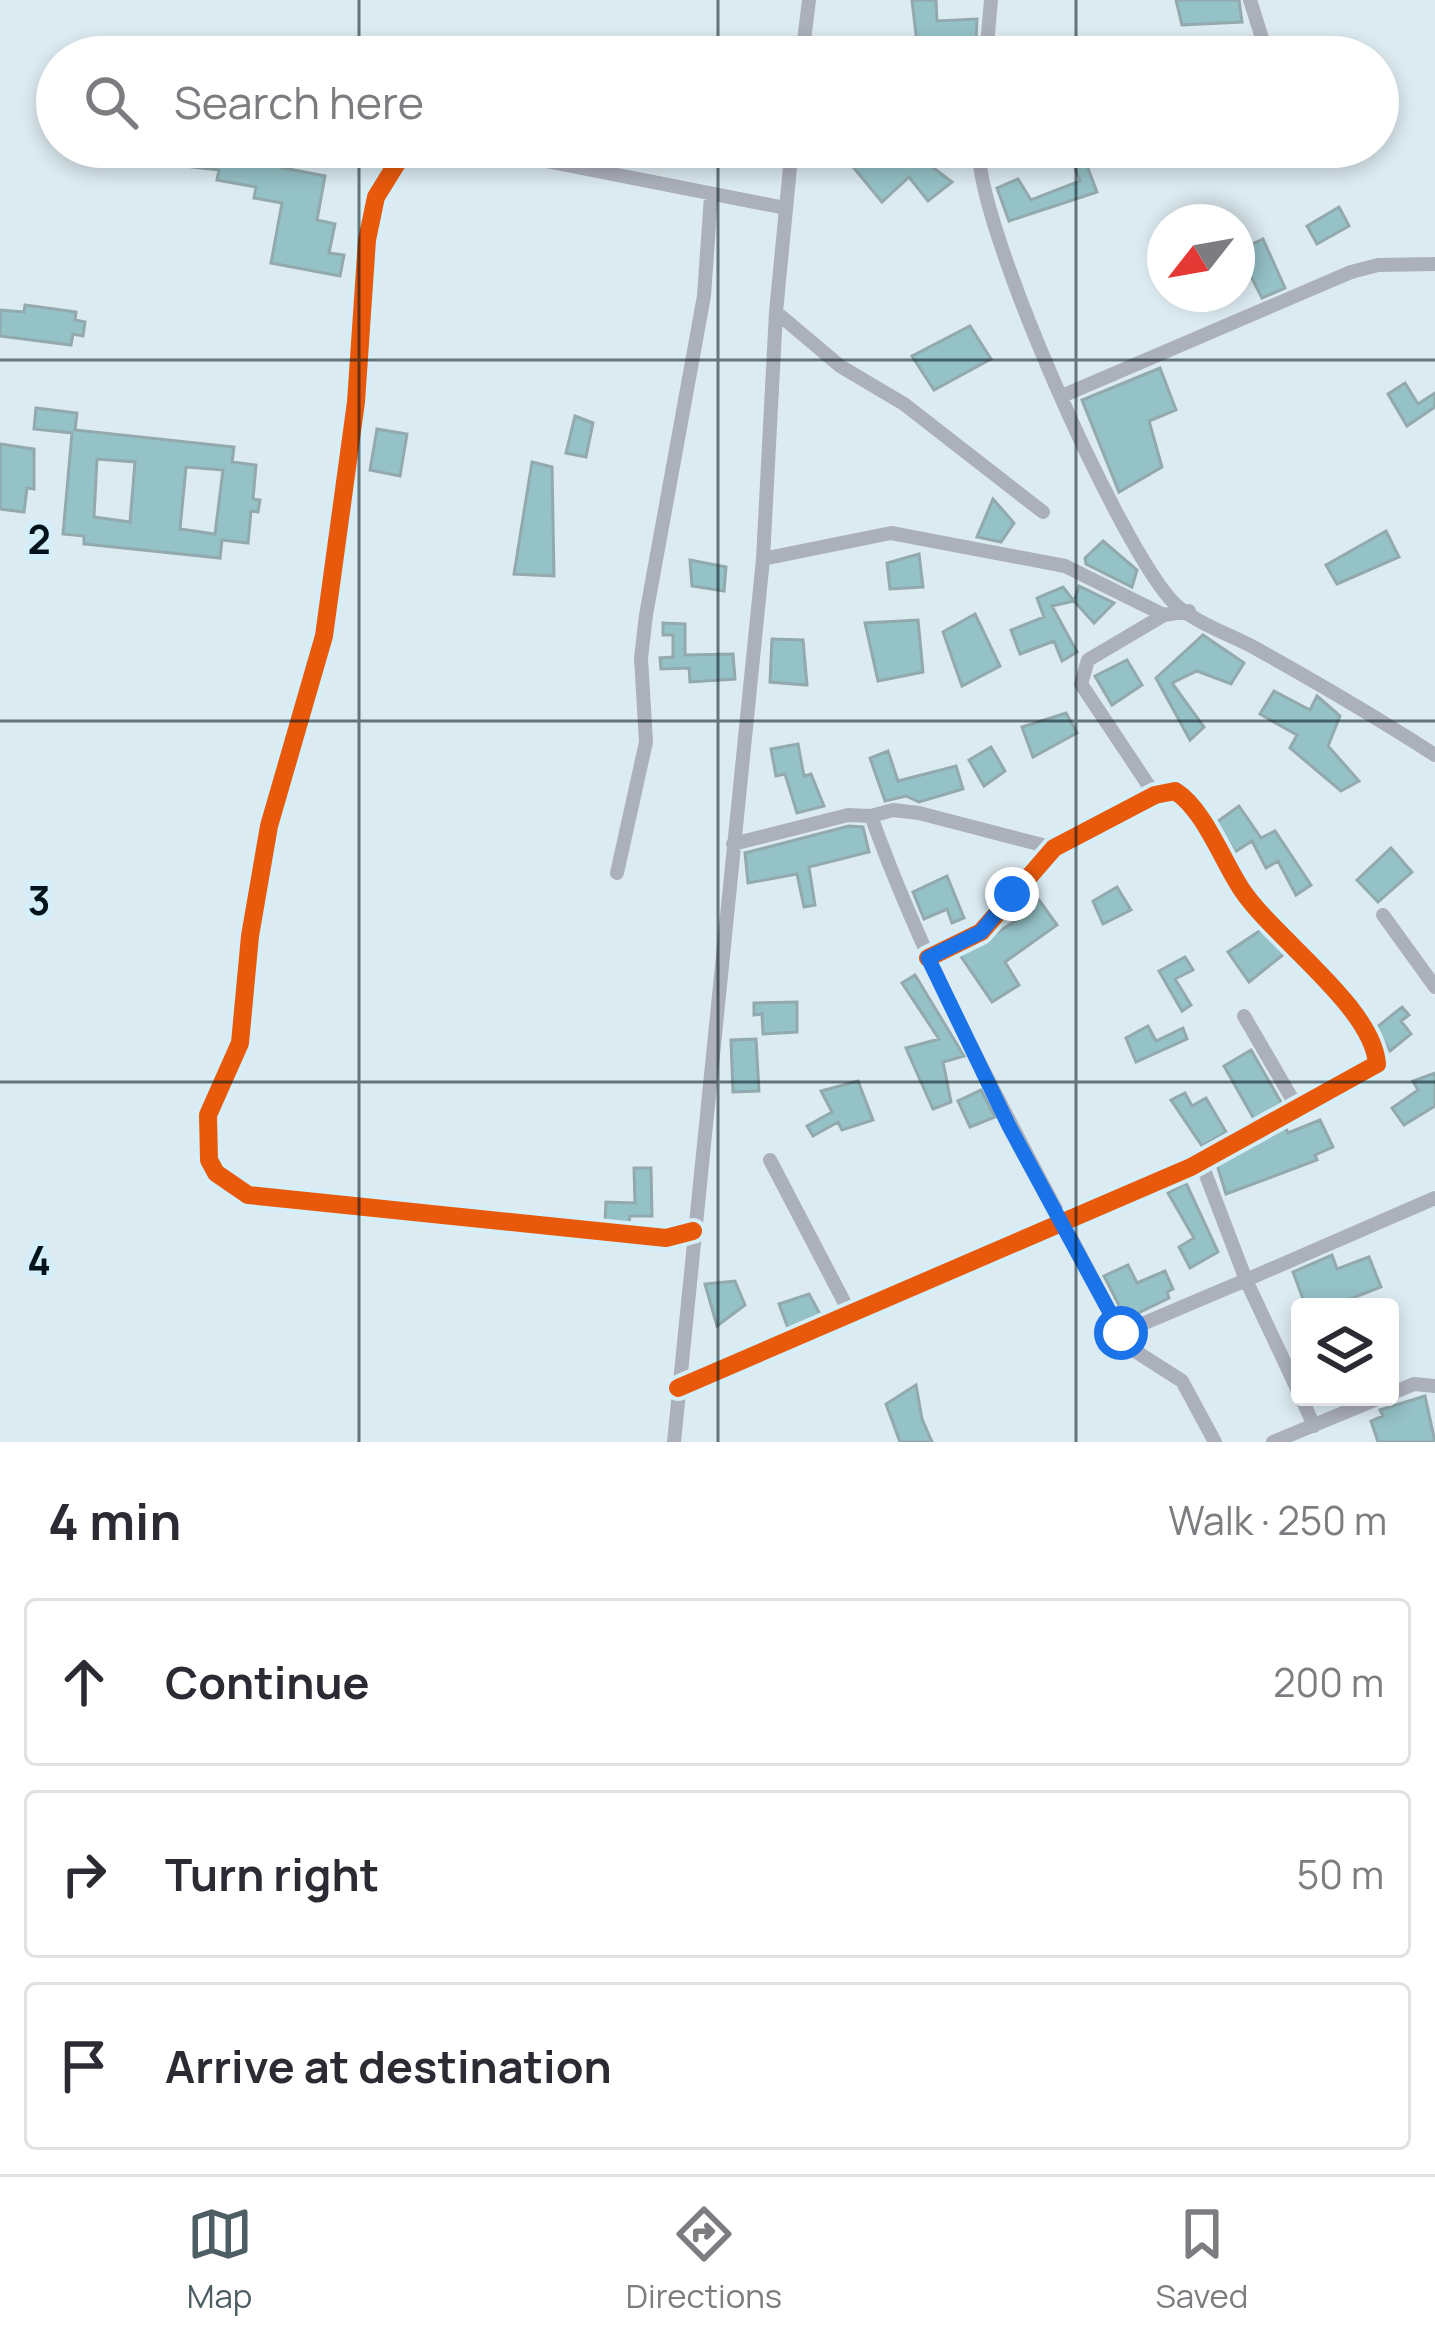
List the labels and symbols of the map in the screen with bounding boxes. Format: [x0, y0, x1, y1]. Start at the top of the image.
north arrow [1147, 204, 1255, 312]
text: 2 [27, 512, 51, 566]
route end [985, 867, 1039, 921]
text: 3 [28, 873, 50, 927]
text: 4 [27, 1233, 51, 1287]
route start [1094, 1306, 1148, 1360]

